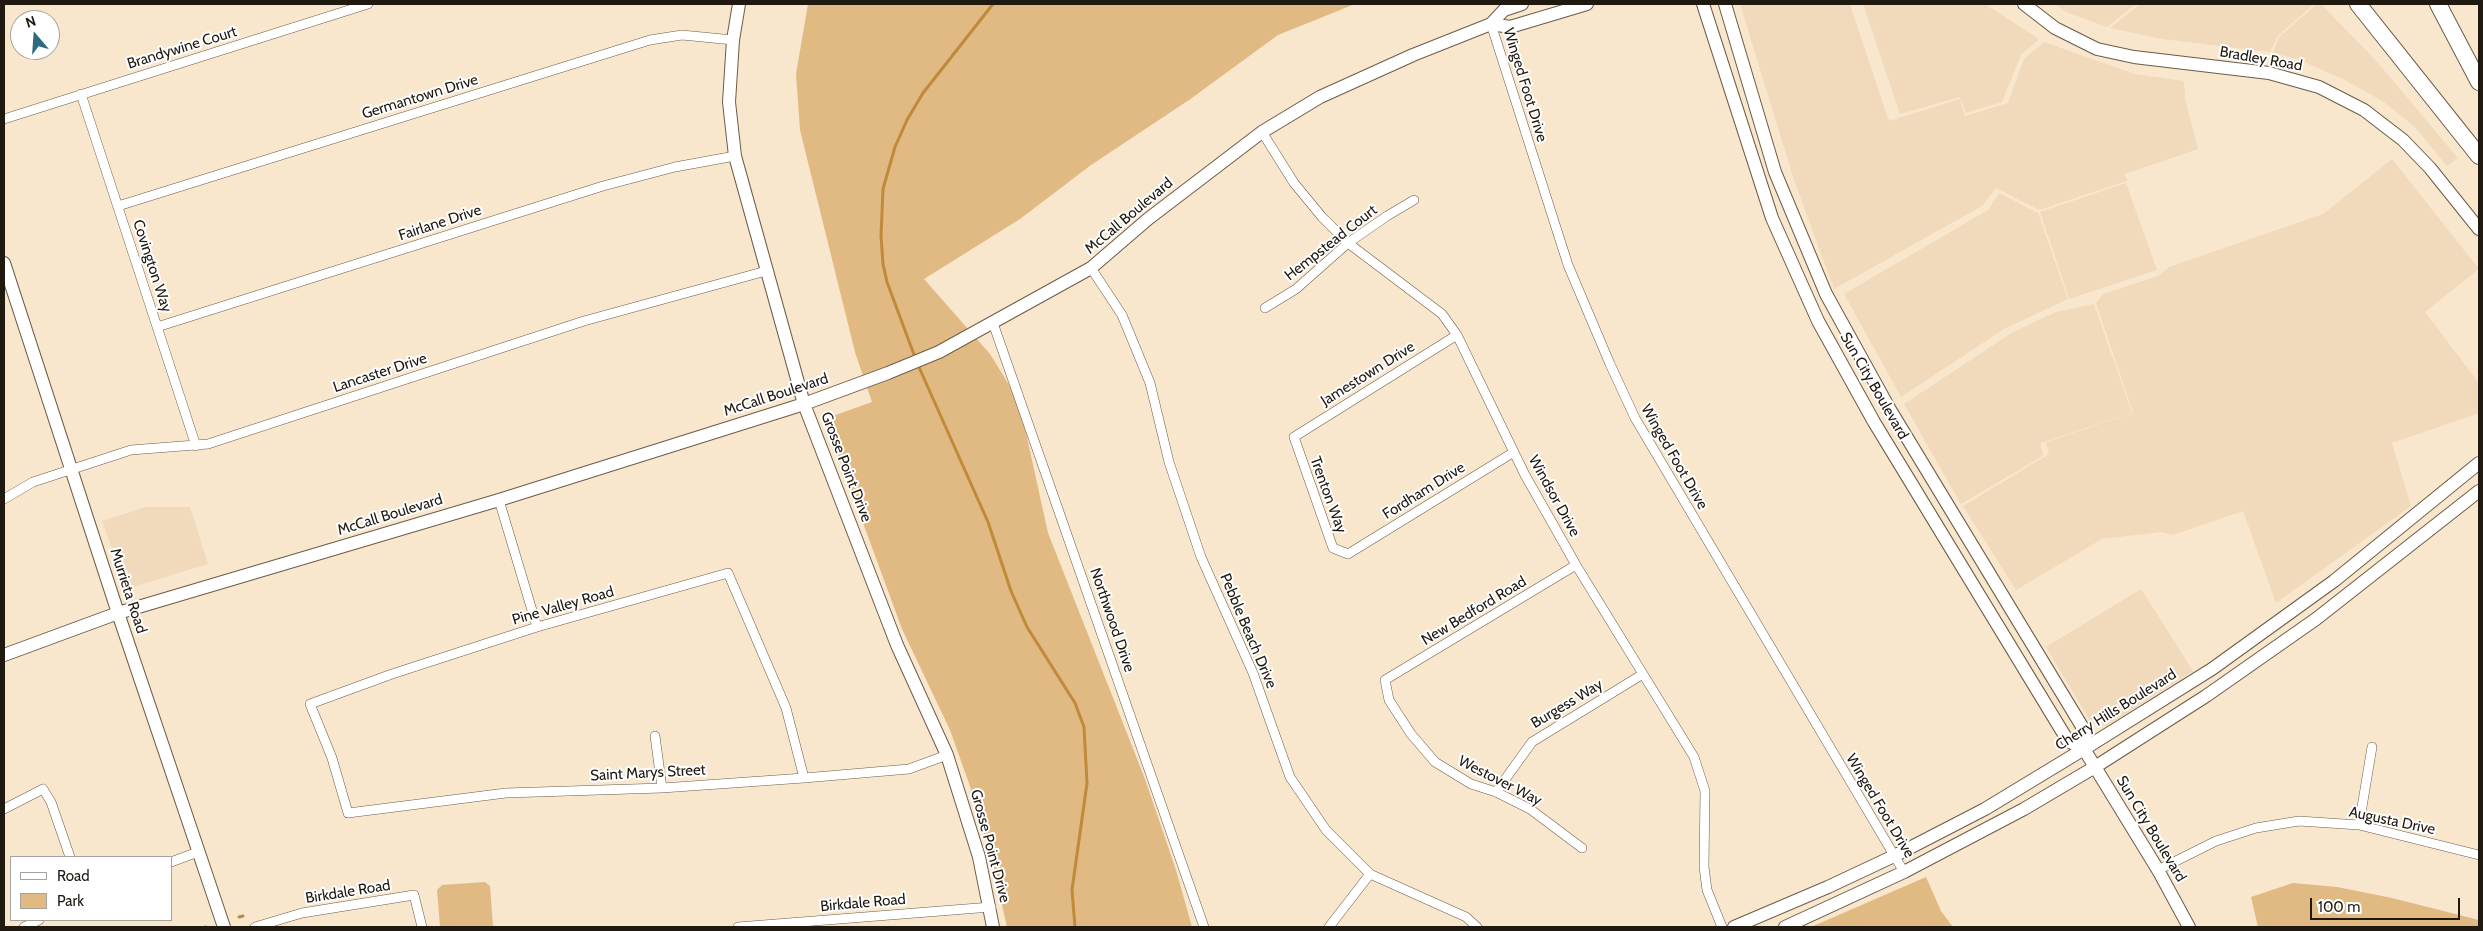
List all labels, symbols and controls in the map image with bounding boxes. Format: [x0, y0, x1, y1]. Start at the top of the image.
north arrow [10, 10, 60, 60]
text: N [23, 12, 38, 32]
street label: Brandywine Court [125, 23, 239, 73]
street label: Winged Foot Drive [1499, 26, 1551, 144]
street label: Bradley Road [2218, 43, 2304, 75]
street label: Germantown Drive [360, 71, 480, 123]
street label: McCall Boulevard [1081, 174, 1177, 258]
street label: Fairlane Drive [396, 201, 484, 245]
street label: Hempstead Court [1281, 201, 1381, 285]
street label: Covington Way [129, 217, 175, 315]
street label: Sun City Boulevard [1836, 329, 1912, 443]
street label: Jamestown Drive [1318, 338, 1418, 410]
street label: Lancaster Drive [331, 349, 429, 397]
street label: McCall Boulevard [721, 370, 831, 420]
street label: Winged Foot Drive [1637, 401, 1711, 513]
street label: Grosse Point Drive [817, 409, 875, 525]
street label: Windsor Drive [1524, 452, 1584, 540]
street label: Trenton Way [1306, 454, 1350, 536]
street label: Fordham Drive [1379, 459, 1469, 523]
street label: McCall Boulevard [335, 490, 445, 540]
street label: Murrieta Road [106, 546, 150, 636]
street label: Northwood Drive [1086, 566, 1138, 674]
street label: Pebble Beach Drive [1216, 571, 1280, 691]
street label: New Bedford Road [1418, 573, 1530, 649]
street label: Pine Valley Road [510, 583, 616, 629]
street label: Cherry Hills Boulevard [2052, 665, 2180, 755]
street label: Burgess Way [1528, 676, 1606, 732]
street label: Winged Foot Drive [1842, 751, 1918, 861]
street label: Westover Way [1455, 752, 1545, 810]
street label: Saint Marys Street [590, 761, 706, 785]
street label: Sun City Boulevard [2112, 773, 2190, 885]
street label: Grosse Point Drive [966, 787, 1014, 905]
street label: Augusta Drive [2347, 803, 2437, 839]
legend [10, 856, 172, 921]
text: Road [57, 867, 90, 885]
street label: Birkdale Road [304, 876, 392, 908]
scale bar [2313, 888, 2463, 920]
street label: Birkdale Road [820, 890, 906, 916]
text: Park [57, 892, 84, 910]
text: 100 m [2318, 898, 2360, 916]

